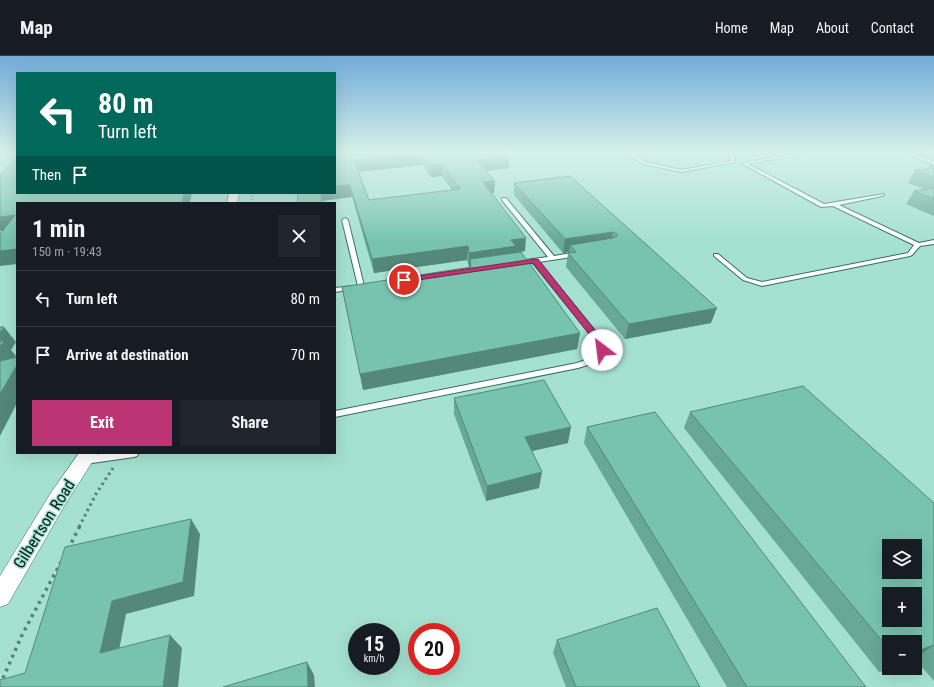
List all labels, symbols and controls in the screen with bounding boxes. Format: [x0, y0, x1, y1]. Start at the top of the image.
text: Map [20, 16, 53, 39]
text: Home [715, 20, 748, 36]
text: Map [770, 20, 794, 36]
text: About [816, 20, 849, 36]
text: Contact [871, 20, 914, 36]
text: 80 m [98, 87, 154, 120]
icon: left [32, 88, 84, 140]
text: Turn left [98, 121, 157, 142]
icon: arrive [69, 164, 91, 186]
text: Then [32, 166, 61, 184]
text: 1 min [32, 215, 85, 243]
button: close [278, 215, 320, 257]
text: 150 m · 19:43 [32, 244, 102, 259]
pin [387, 263, 421, 297]
icon: arrive [393, 269, 415, 291]
icon: left [32, 288, 54, 310]
text: Turn left [66, 290, 117, 308]
text: 80 m [290, 290, 320, 308]
position arrow [581, 329, 623, 371]
icon: arrive [32, 344, 54, 366]
text: Arrive at destination [66, 346, 189, 364]
text: 70 m [290, 346, 320, 364]
button: Exit [32, 400, 172, 446]
button: Share [180, 400, 320, 446]
street label: Gilbertson Road [9, 476, 79, 572]
map controls [882, 539, 922, 675]
button: layers [882, 539, 922, 579]
button: + [882, 587, 922, 627]
speed limit sign: 20 [408, 623, 460, 675]
text: 15 [364, 632, 384, 656]
button: − [882, 635, 922, 675]
text: km/h [364, 653, 384, 664]

